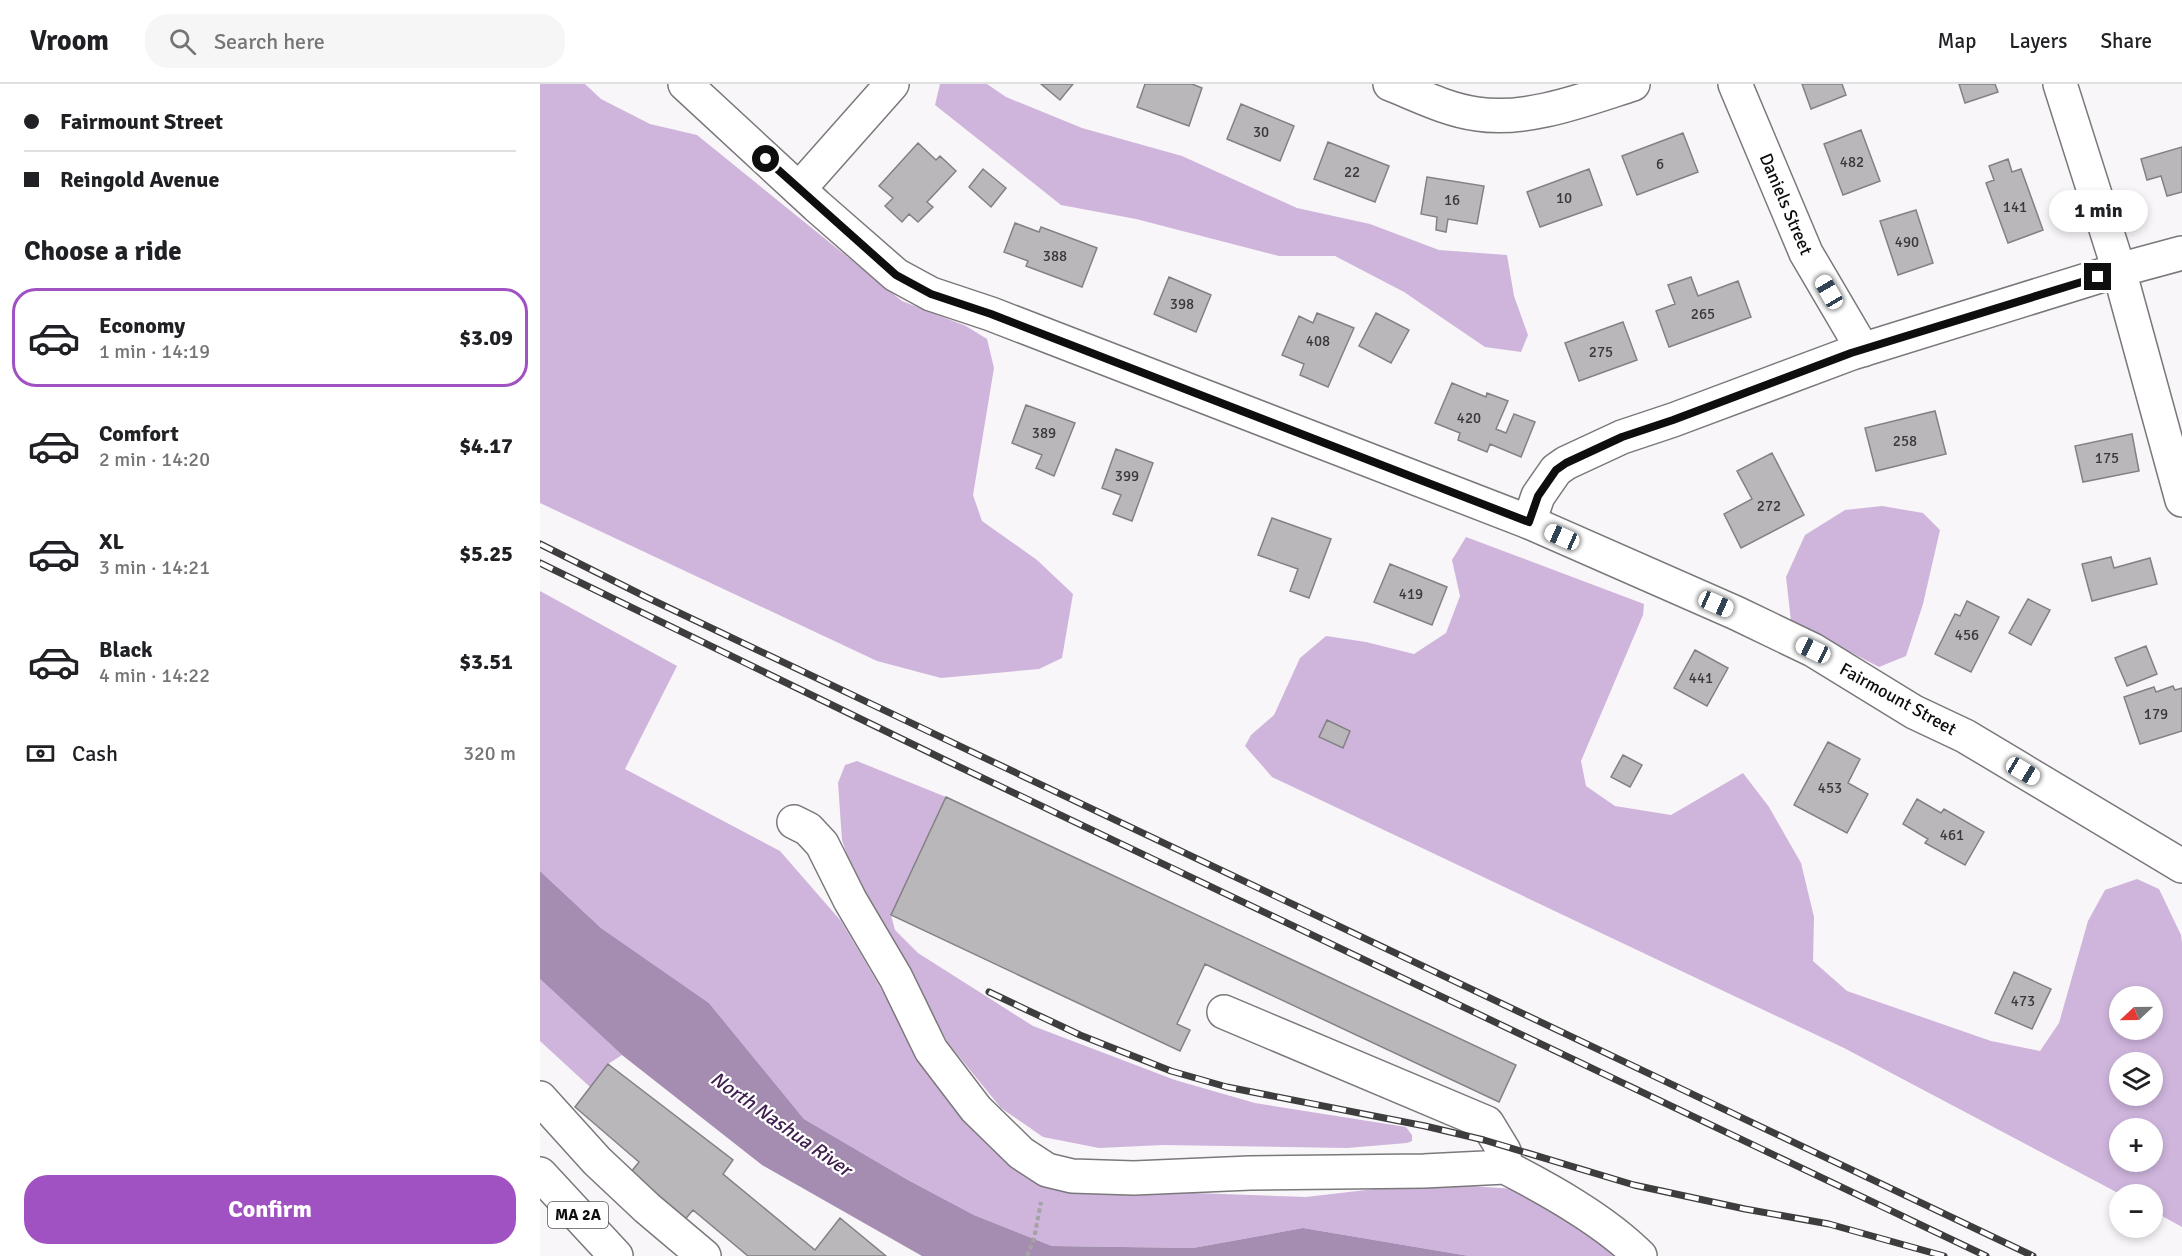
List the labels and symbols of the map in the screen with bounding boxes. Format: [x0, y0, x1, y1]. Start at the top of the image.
house number: 30 [1253, 123, 1269, 141]
route start [752, 145, 779, 172]
street label: Daniels Street [1755, 150, 1817, 258]
house number: 482 [1840, 153, 1864, 171]
house number: 6 [1656, 155, 1664, 173]
house number: 22 [1344, 163, 1360, 181]
house number: 10 [1556, 189, 1572, 207]
callout: 1 min [2048, 190, 2148, 232]
house number: 16 [1444, 191, 1460, 209]
house number: 141 [2003, 198, 2027, 216]
house number: 490 [1895, 233, 1919, 251]
house number: 388 [1043, 247, 1067, 265]
route end [2084, 263, 2111, 290]
car [1812, 272, 1846, 312]
house number: 398 [1170, 295, 1194, 313]
house number: 265 [1691, 305, 1715, 323]
house number: 408 [1306, 332, 1330, 350]
house number: 275 [1589, 343, 1613, 361]
house number: 420 [1457, 409, 1481, 427]
house number: 389 [1032, 424, 1056, 442]
house number: 258 [1893, 432, 1917, 450]
house number: 175 [2095, 449, 2119, 467]
house number: 399 [1115, 467, 1139, 485]
house number: 272 [1757, 497, 1781, 515]
car [1542, 521, 1582, 553]
house number: 419 [1399, 585, 1423, 603]
car [1696, 588, 1736, 620]
house number: 456 [1955, 626, 1979, 644]
car [1793, 634, 1833, 666]
street label: Fairmount Street [1836, 658, 1960, 740]
house number: 441 [1689, 669, 1713, 687]
house number: 179 [2144, 705, 2168, 723]
car [2003, 754, 2043, 788]
house number: 453 [1818, 779, 1842, 797]
house number: 461 [1940, 826, 1964, 844]
north arrow [2109, 986, 2163, 1040]
house number: 473 [2011, 992, 2035, 1010]
water label: North Nashua River [706, 1066, 858, 1183]
road number: MA 2A [548, 1202, 608, 1228]

